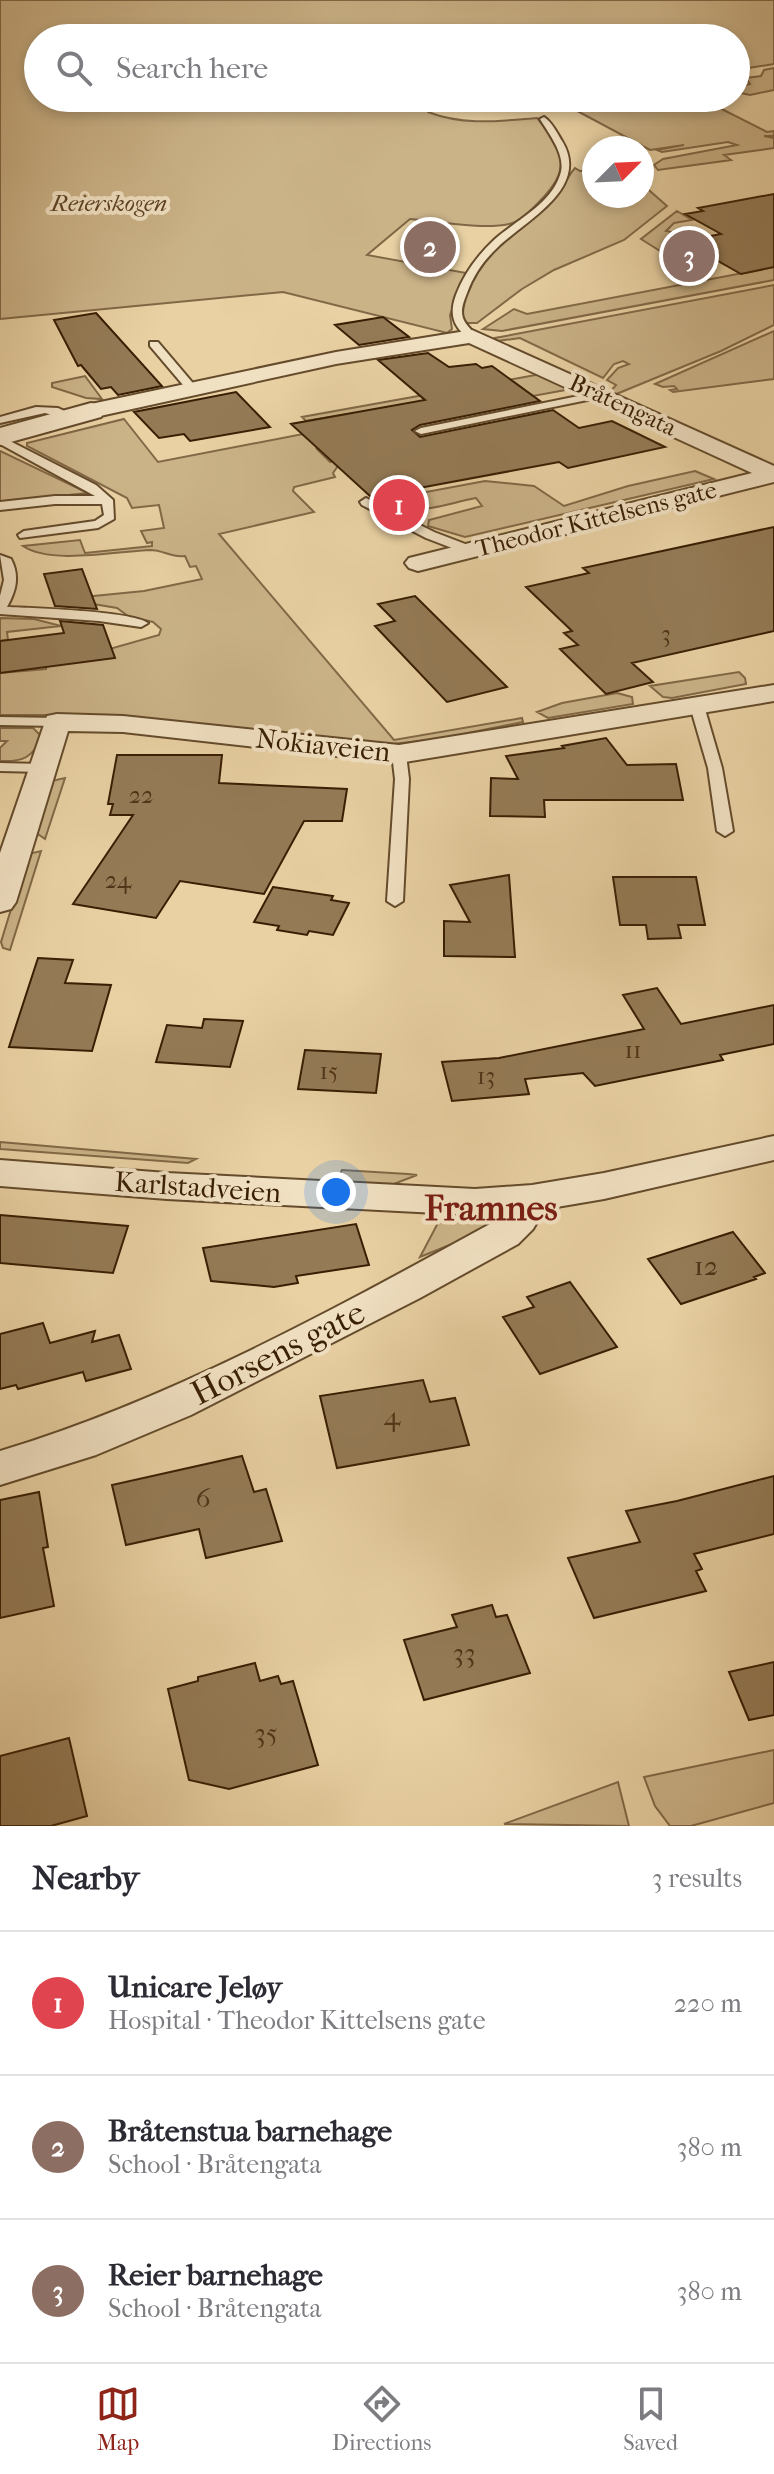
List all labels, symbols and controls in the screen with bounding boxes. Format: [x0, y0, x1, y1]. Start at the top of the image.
search box [24, 24, 750, 112]
icon: search [52, 46, 96, 90]
text: Search here [116, 51, 268, 86]
north arrow [582, 136, 654, 208]
park label: Reierskogen [49, 189, 167, 217]
pin: 2 [404, 217, 456, 277]
pin: 3 [663, 226, 715, 286]
street label: Bråtengata [565, 368, 682, 442]
pin: 1 [373, 475, 425, 535]
street label: Theodor Kittelsens gate [473, 475, 720, 563]
house number: 3 [661, 620, 671, 648]
street label: Nokiaveien [254, 722, 392, 768]
house number: 22 [129, 781, 153, 809]
house number: 24 [105, 866, 132, 894]
house number: 11 [624, 1036, 642, 1064]
house number: 15 [320, 1057, 338, 1085]
house number: 13 [477, 1062, 495, 1090]
street label: Karlstadveien [114, 1165, 282, 1209]
your location [316, 1172, 356, 1212]
district label: Framnes [424, 1187, 558, 1229]
house number: 12 [694, 1249, 718, 1282]
street label: Horsens gate [184, 1292, 372, 1414]
house number: 4 [384, 1399, 402, 1432]
house number: 6 [195, 1481, 211, 1514]
house number: 33 [453, 1636, 475, 1669]
house number: 35 [254, 1716, 278, 1749]
text: Nearby [32, 1858, 139, 1898]
text: 3 results [652, 1863, 742, 1894]
text: Unicare Jeløy [108, 1970, 282, 2005]
text: 1 [53, 1988, 63, 2019]
text: 220 m [674, 1988, 742, 2019]
text: Hospital · Theodor Kittelsens gate [108, 2005, 486, 2036]
text: Bråtenstua barnehage [108, 2114, 392, 2149]
text: 2 [51, 2132, 65, 2163]
text: 380 m [677, 2132, 742, 2163]
text: School · Bråtengata [108, 2149, 321, 2180]
text: Reier barnehage [108, 2258, 323, 2293]
text: 3 [53, 2276, 63, 2307]
text: 380 m [677, 2276, 742, 2307]
text: School · Bråtengata [108, 2293, 321, 2324]
tab: Map [96, 2382, 140, 2456]
tab: Directions [332, 2382, 431, 2456]
tab: Saved [623, 2382, 678, 2456]

